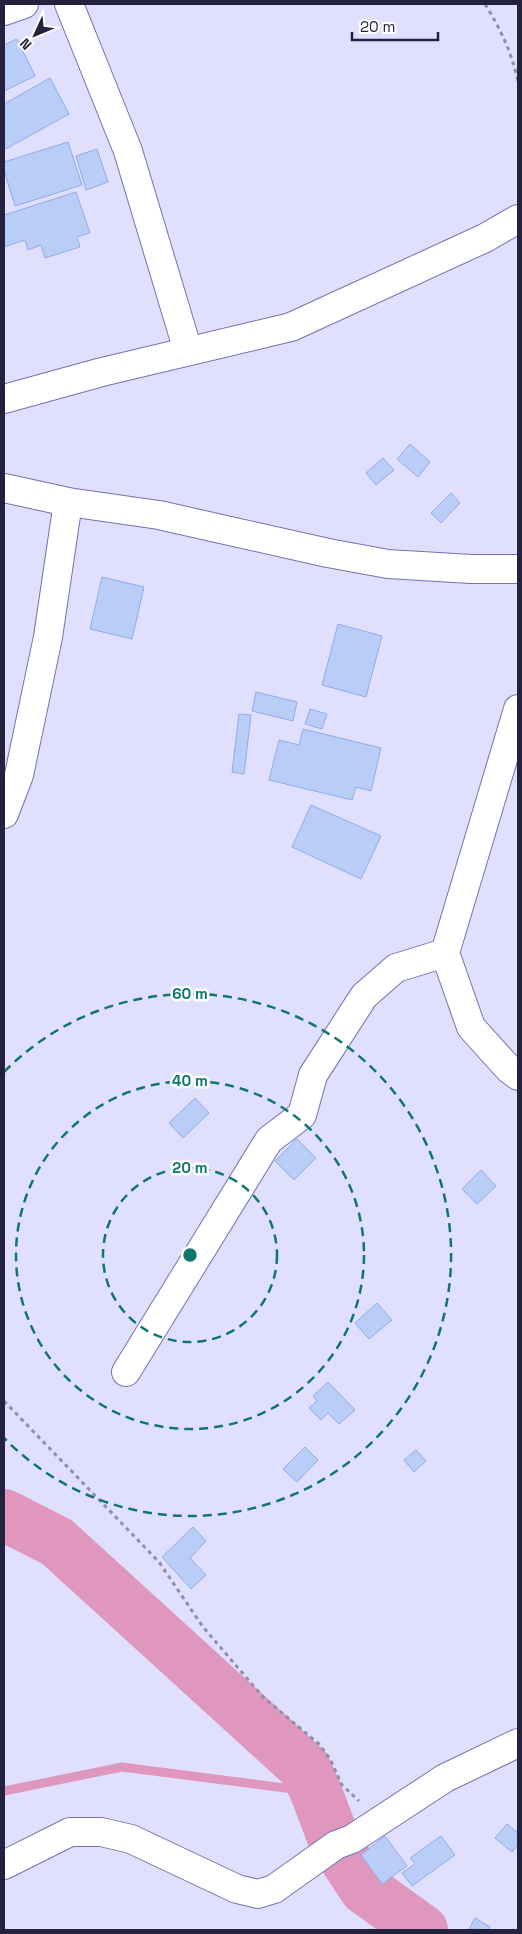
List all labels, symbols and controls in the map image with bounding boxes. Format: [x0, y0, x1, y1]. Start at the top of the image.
north arrow [10, 10, 60, 60]
scale bar [352, 10, 438, 42]
text: 20 m [360, 17, 395, 36]
text: N [16, 34, 35, 54]
text: 60 m [172, 984, 208, 1003]
text: 40 m [172, 1071, 208, 1090]
text: 20 m [172, 1158, 208, 1177]
centre of rings [181, 1246, 199, 1264]

